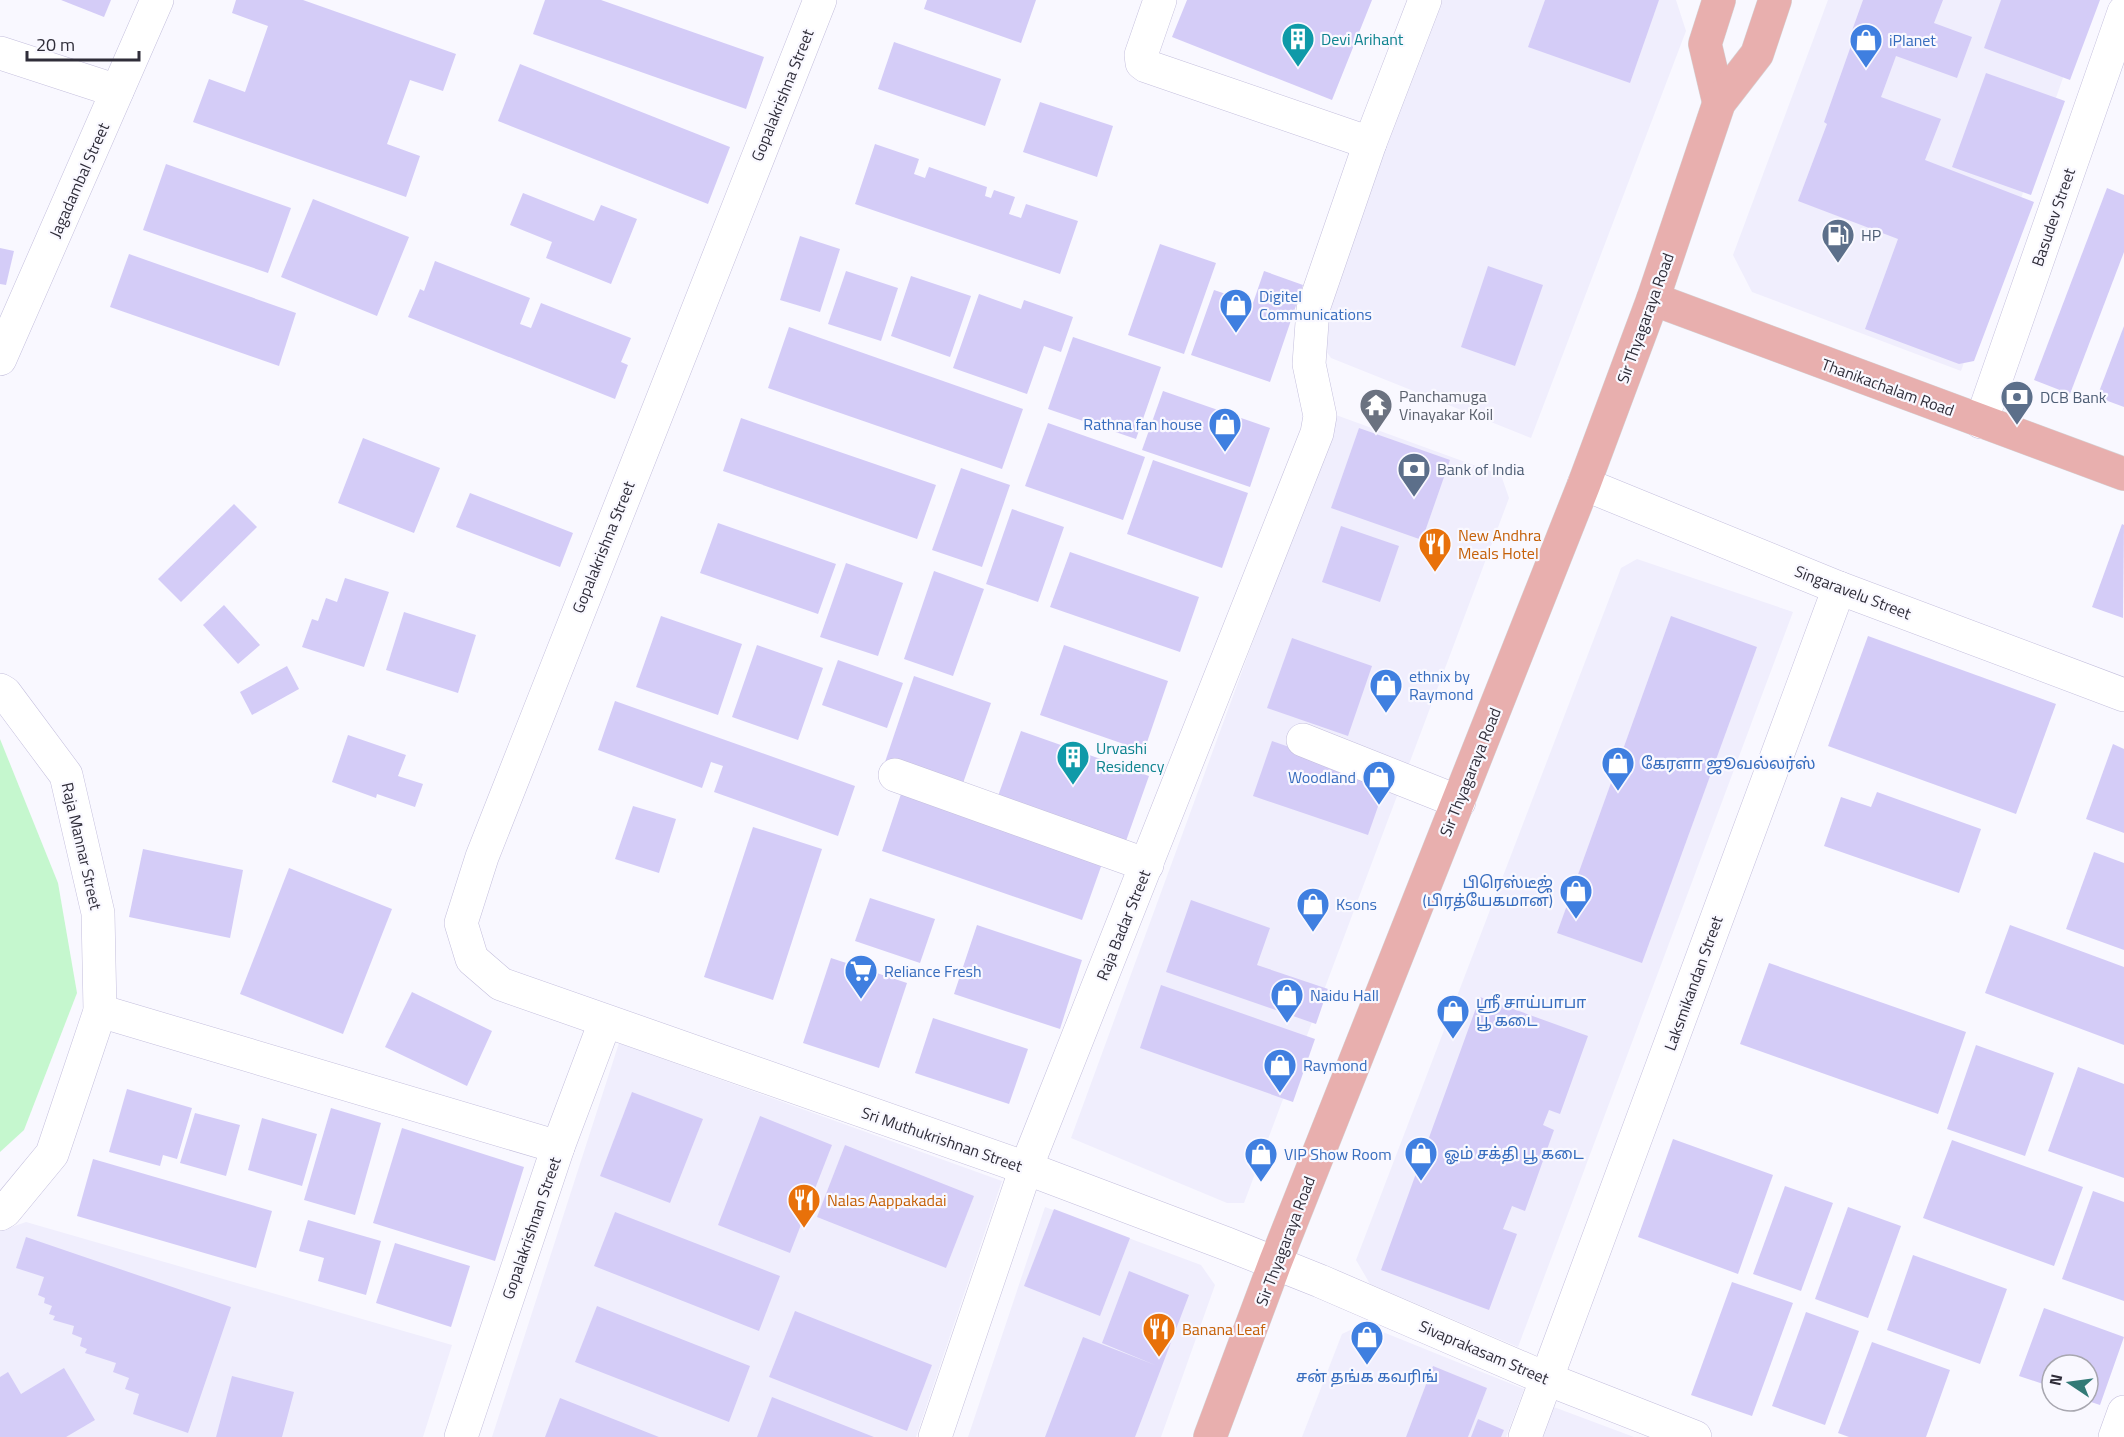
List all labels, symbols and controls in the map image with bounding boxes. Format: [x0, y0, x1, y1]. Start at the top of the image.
building icon: Devi Arihant [1280, 21, 1316, 68]
shop icon: iPlanet [1848, 22, 1884, 69]
scale bar [27, 24, 140, 62]
street label: Gopalakrishna Street [745, 25, 820, 165]
place label: Devi Arihant [1321, 27, 1404, 51]
place label: iPlanet [1889, 28, 1936, 52]
text: 20 m [36, 31, 75, 58]
street label: Jagadambal Street [43, 118, 115, 241]
street label: Basudev Street [2025, 164, 2081, 269]
fuel station icon: HP [1820, 217, 1856, 264]
place label: HP [1861, 223, 1881, 247]
street label: Sir Thyagaraya Road [1610, 249, 1680, 387]
place label: Digitel Communications [1259, 284, 1372, 326]
shop icon: Digitel Communications [1218, 287, 1254, 334]
street label: Thanikachalam Road [1818, 352, 1958, 422]
bank icon: DCB Bank [1999, 379, 2035, 426]
place label: Panchamuga Vinayakar Koil [1399, 384, 1493, 426]
place label: DCB Bank [2040, 385, 2107, 409]
temple icon: Panchamuga Vinayakar Koil [1358, 387, 1394, 434]
shop icon: Rathna fan house [1207, 406, 1243, 453]
place label: Rathna fan house [1083, 412, 1202, 436]
bank icon: Bank of India [1396, 451, 1432, 498]
place label: Bank of India [1437, 457, 1524, 481]
street label: Gopalakrishna Street [566, 477, 641, 617]
place label: New Andhra Meals Hotel [1458, 523, 1541, 565]
restaurant icon: New Andhra Meals Hotel [1417, 526, 1453, 573]
street label: Singaravelu Street [1791, 559, 1915, 625]
place label: ethnix by Raymond [1409, 664, 1473, 706]
shop icon: ethnix by Raymond [1368, 667, 1404, 714]
street label: Sir Thyagaraya Road [1433, 704, 1507, 840]
place label: Urvashi Residency [1096, 736, 1165, 778]
building icon: Urvashi Residency [1055, 739, 1091, 786]
shop icon: கேரளா ஜூவல்லர்ஸ் [1600, 745, 1636, 792]
place label: கேரளா ஜூவல்லர்ஸ் [1641, 751, 1816, 775]
shop icon: Woodland [1361, 759, 1397, 806]
place label: Woodland [1288, 765, 1356, 789]
street label: Raja Mannar Street [56, 780, 108, 912]
street label: Raja Badar Street [1090, 866, 1156, 984]
place label: பிரெஸ்டீஜ் (பிரத்யேகமான) [1423, 870, 1553, 912]
shop icon: பிரெஸ்டீஜ் (பிரத்யேகமான) [1558, 873, 1594, 920]
shop icon: Ksons [1295, 886, 1331, 933]
place label: Ksons [1336, 892, 1377, 916]
street label: Laksmikandan Street [1657, 912, 1729, 1054]
supermarket icon: Reliance Fresh [843, 953, 879, 1000]
place label: Reliance Fresh [884, 959, 982, 983]
shop icon: Naidu Hall [1269, 977, 1305, 1024]
place label: Naidu Hall [1310, 983, 1379, 1007]
place label: ஶ்ரீ சாய்பாபா பூ கடை [1476, 990, 1586, 1032]
shop icon: ஶ்ரீ சாய்பாபா பூ கடை [1435, 993, 1471, 1040]
shop icon: Raymond [1262, 1047, 1298, 1094]
place label: Raymond [1303, 1053, 1367, 1077]
street label: Sri Muthukrishnan Street [858, 1100, 1026, 1178]
shop icon: ஓம் சக்தி பூ கடை [1403, 1135, 1439, 1182]
shop icon: VIP Show Room [1243, 1136, 1279, 1183]
place label: ஓம் சக்தி பூ கடை [1444, 1141, 1584, 1165]
place label: VIP Show Room [1284, 1142, 1392, 1166]
street label: Gopalakrishnan Street [495, 1153, 567, 1302]
street label: Sir Thyagaraya Road [1249, 1173, 1321, 1309]
restaurant icon: Nalas Aappakadai [786, 1182, 822, 1229]
place label: Nalas Aappakadai [827, 1188, 947, 1212]
restaurant icon: Banana Leaf [1141, 1311, 1177, 1358]
street label: Sivaprakasam Street [1415, 1314, 1553, 1390]
place label: Banana Leaf [1182, 1317, 1266, 1341]
shop icon: சன் தங்க கவரிங் [1349, 1319, 1385, 1366]
north arrow [2040, 1353, 2100, 1413]
place label: சன் தங்க கவரிங் [1296, 1364, 1438, 1388]
text: N [2042, 1372, 2068, 1388]

